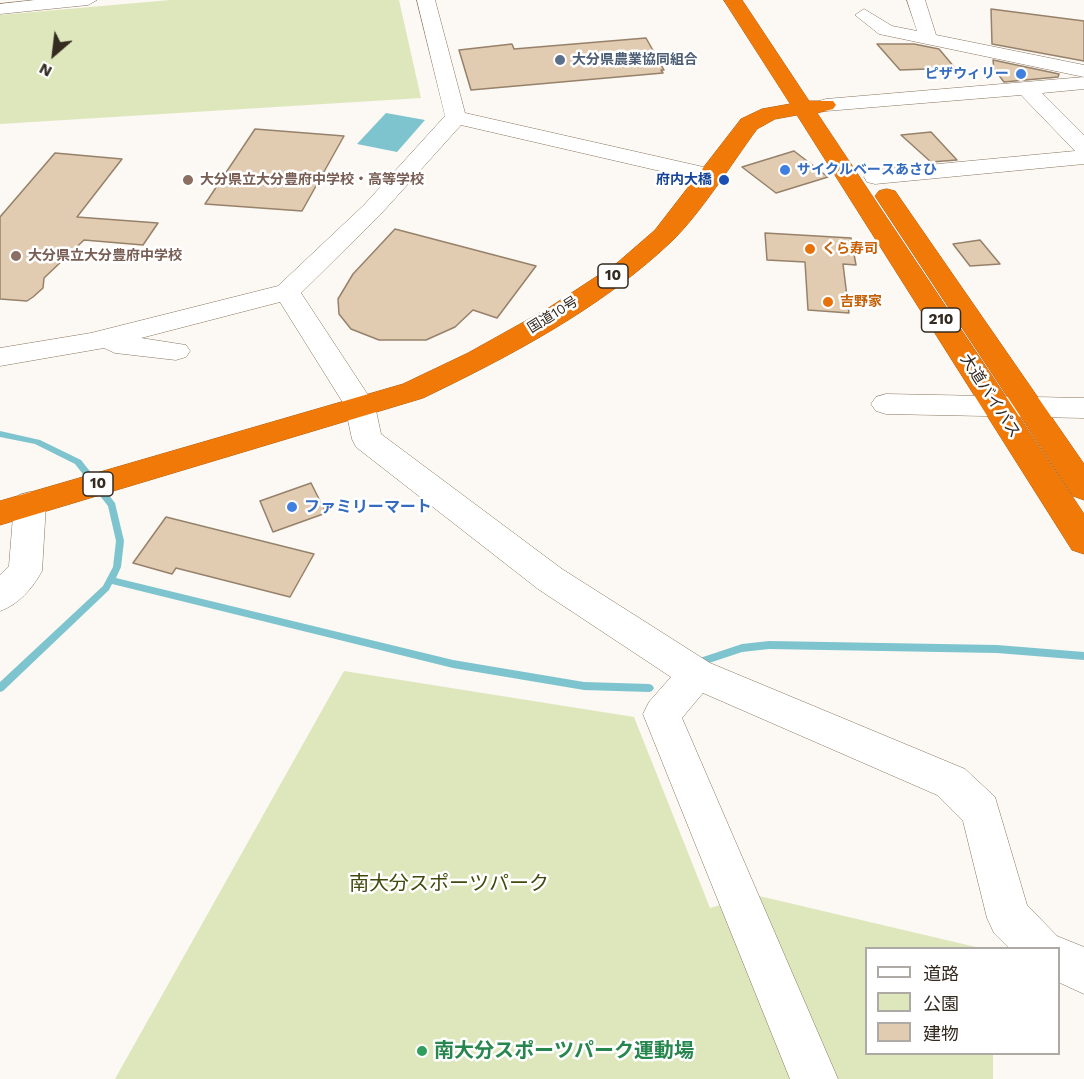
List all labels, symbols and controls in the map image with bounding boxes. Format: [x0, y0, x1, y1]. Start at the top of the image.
north arrow [24, 24, 84, 84]
place label: 大分県農業協同組合 [572, 52, 698, 68]
marker: 大分県農業協同組合 [553, 53, 567, 67]
text: N [36, 59, 55, 82]
place label: ピザウィリー [925, 66, 1009, 82]
marker: ピザウィリー [1014, 67, 1028, 81]
place label: サイクルベースあさひ [797, 162, 937, 178]
marker: サイクルベースあさひ [778, 163, 792, 177]
place label: 大分県立大分豊府中学校・高等学校 [200, 172, 424, 188]
place label: 府内大橋 [656, 172, 712, 188]
marker: 大分県立大分豊府中学校・高等学校 [181, 173, 195, 187]
marker: 府内大橋 [717, 173, 731, 187]
place label: くら寿司 [822, 241, 878, 257]
marker: くら寿司 [803, 242, 817, 256]
place label: 大分県立大分豊府中学校 [28, 248, 182, 264]
marker: 大分県立大分豊府中学校 [9, 249, 23, 263]
road number: 10 [598, 264, 628, 288]
street label: 国道10号 [525, 293, 581, 337]
place label: 吉野家 [840, 294, 882, 310]
marker: 吉野家 [821, 295, 835, 309]
road number: 210 [922, 308, 960, 332]
street label: 大道バイパス [956, 351, 1024, 441]
road number: 10 [83, 472, 113, 496]
place label: ファミリーマート [304, 497, 432, 517]
marker: ファミリーマート [285, 500, 299, 514]
park label: 南大分スポーツパーク [349, 872, 549, 896]
legend [865, 947, 1060, 1055]
text: 道路 [923, 963, 959, 984]
text: 公園 [923, 993, 959, 1014]
text: 建物 [923, 1023, 959, 1044]
place label: 南大分スポーツパーク運動場 [434, 1039, 694, 1063]
marker: 南大分スポーツパーク運動場 [415, 1044, 429, 1058]

